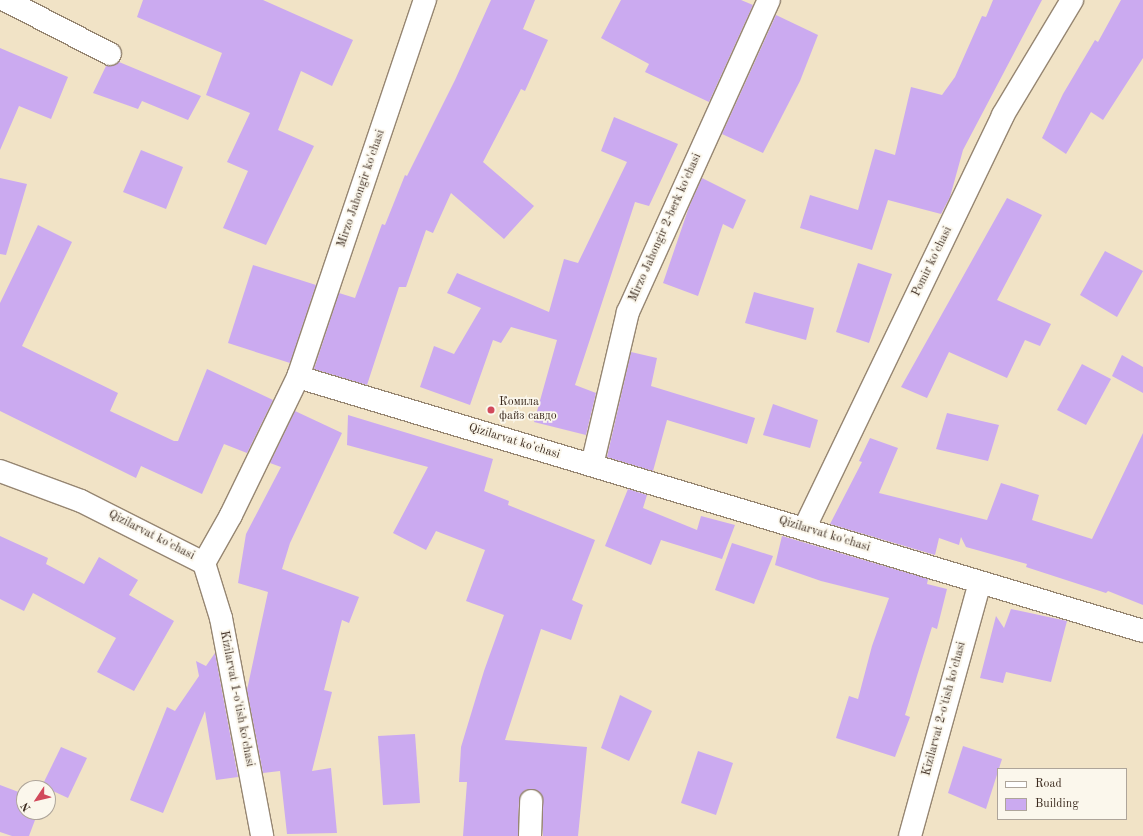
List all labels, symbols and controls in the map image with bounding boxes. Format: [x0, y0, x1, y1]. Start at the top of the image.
street label: Mirzo Jahongir ko'chasi [335, 128, 389, 250]
street label: Mirzo Jahongir 2-berk ko'chasi [627, 152, 705, 304]
street label: Pomir ko'chasi [910, 225, 956, 299]
place label: Комила файз савдо [499, 396, 557, 424]
marker: Комила файз савдо [486, 405, 496, 415]
street label: Qizilarvat ko'chasi [467, 421, 561, 463]
street label: Qizilarvat ko'chasi [105, 508, 197, 564]
street label: Qizilarvat ko'chasi [777, 514, 871, 556]
street label: Kizilarvat 1-o'tish ko'chasi [216, 630, 256, 768]
street label: Kizilarvat 2-o'tish ko'chasi [920, 640, 970, 778]
legend [997, 768, 1127, 820]
text: Road [1035, 778, 1062, 790]
north arrow [16, 780, 56, 820]
text: Building [1035, 798, 1079, 810]
text: N [20, 800, 33, 813]

